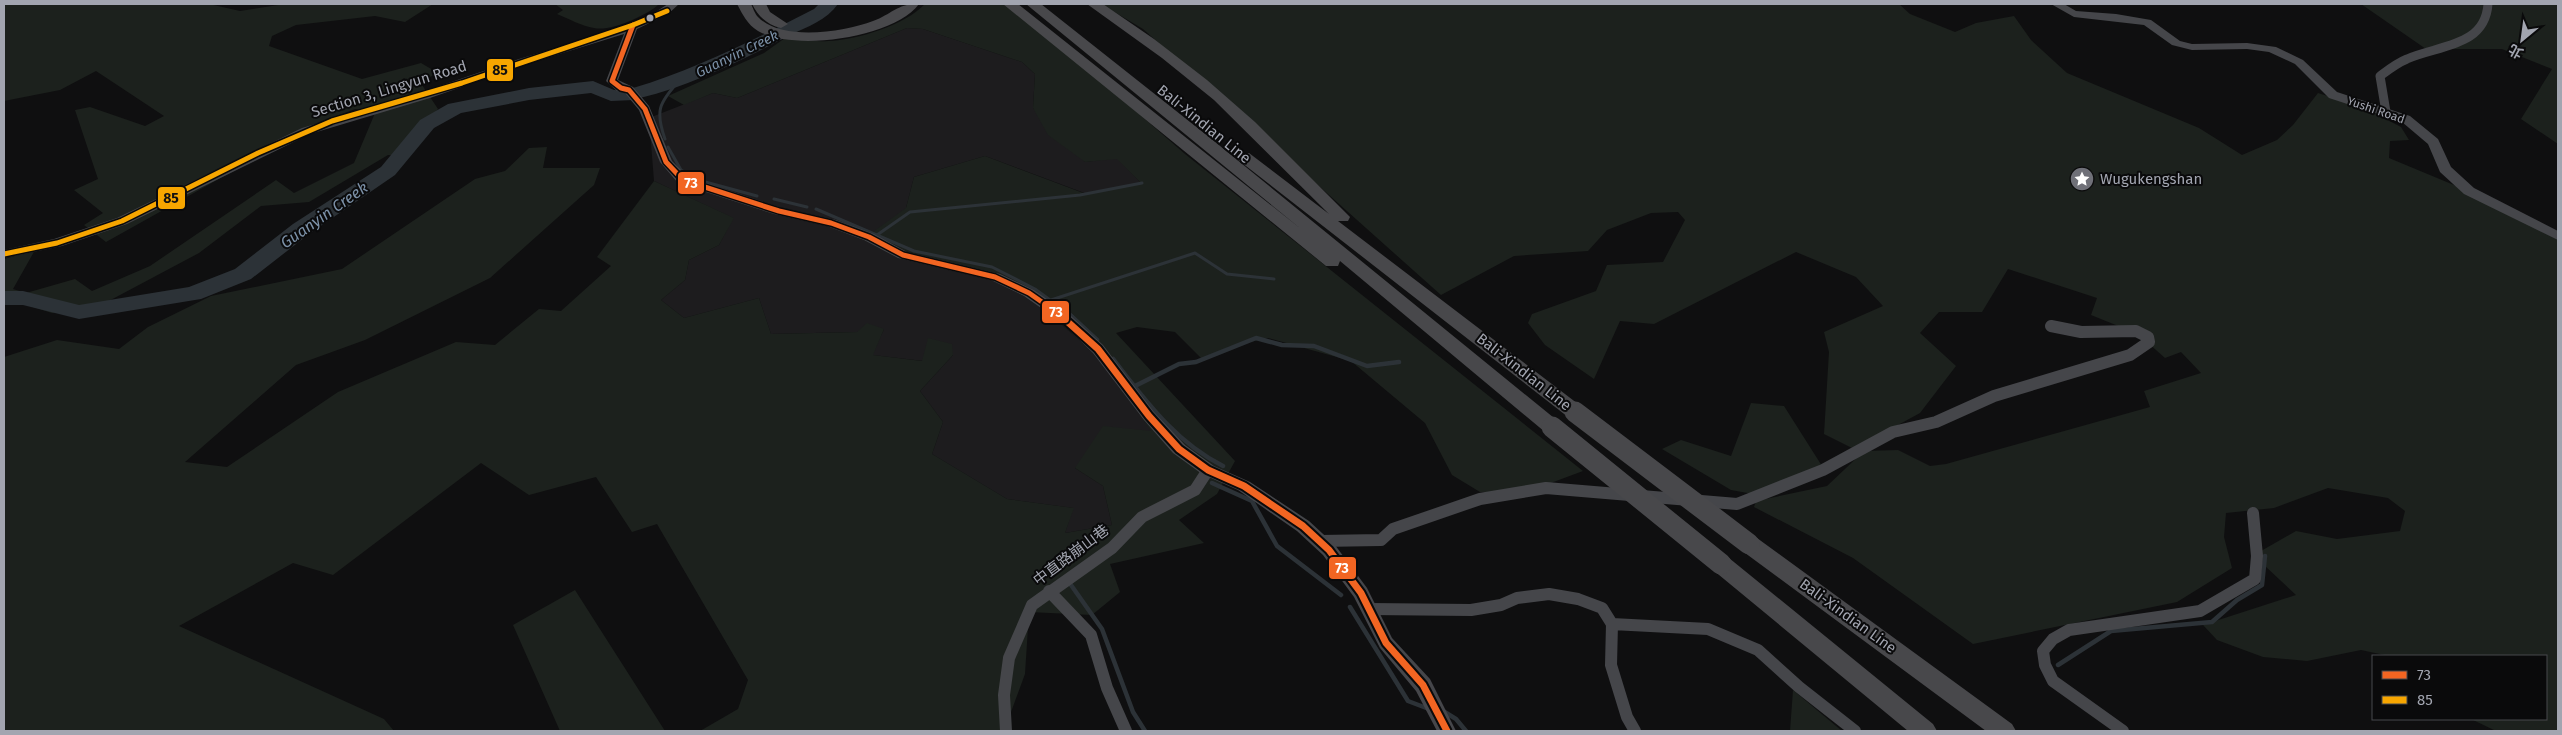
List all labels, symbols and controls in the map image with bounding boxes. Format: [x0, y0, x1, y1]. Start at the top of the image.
unlabelled marker [645, 13, 655, 23]
north arrow [2497, 15, 2547, 65]
water label: Guanyin Creek [693, 27, 781, 81]
text: 北 [2506, 40, 2526, 62]
street label: Section 3, Lingyun Road [309, 57, 469, 121]
line badge: 85 [486, 58, 514, 82]
text: 85 [492, 62, 508, 79]
street label: Bali-Xindian Line [1154, 81, 1254, 167]
street label: Yushi Road [2345, 94, 2407, 126]
place icon: Wugukengshan [2069, 166, 2095, 192]
place label: Wugukengshan [2100, 170, 2202, 188]
line badge: 73 [677, 171, 705, 195]
text: 73 [684, 175, 698, 192]
water label: Guanyin Creek [277, 178, 372, 252]
line badge: 85 [157, 186, 186, 210]
text: 85 [163, 190, 179, 207]
line badge: 73 [1041, 300, 1070, 324]
text: 73 [1049, 304, 1063, 321]
street label: Bali-Xindian Line [1473, 329, 1575, 415]
street label: 中直路崩山巷 [1030, 521, 1112, 589]
line badge: 73 [1328, 556, 1357, 580]
text: 73 [1335, 560, 1349, 577]
street label: Bali-Xindian Line [1796, 575, 1900, 657]
legend [2372, 655, 2547, 720]
text: 73 [2417, 666, 2431, 684]
text: 85 [2417, 691, 2433, 709]

